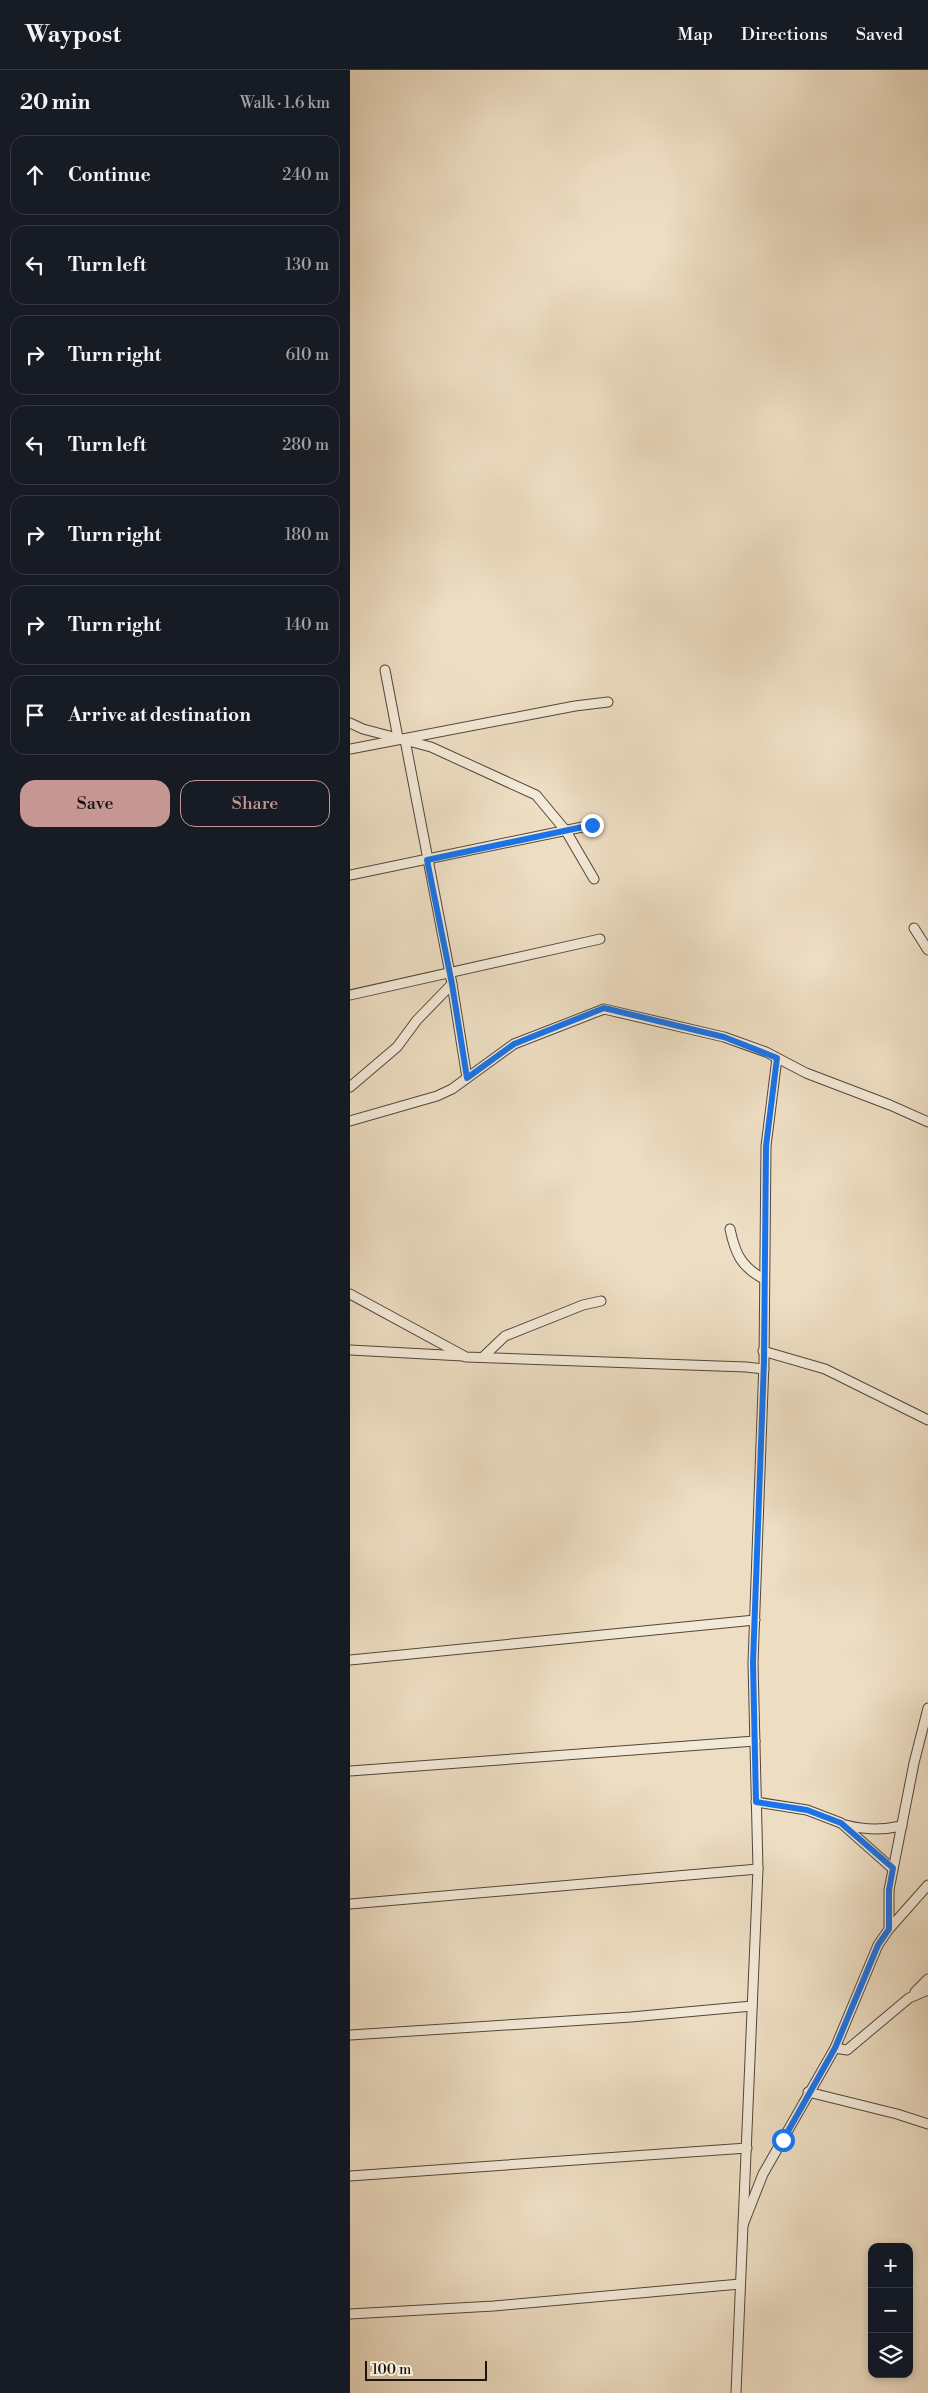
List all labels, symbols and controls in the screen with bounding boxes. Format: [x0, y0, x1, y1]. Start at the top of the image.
text: Waypost [25, 20, 121, 50]
text: Map [677, 23, 713, 46]
text: Directions [741, 23, 828, 46]
text: Saved [856, 23, 903, 46]
text: 20 min [20, 90, 90, 116]
text: Walk · 1.6 km [240, 93, 330, 113]
icon: ahead [21, 161, 49, 189]
text: Continue [68, 163, 151, 187]
text: 240 m [282, 165, 329, 185]
icon: left [21, 251, 49, 279]
text: Turn left [68, 253, 147, 277]
text: 130 m [285, 255, 329, 275]
icon: right [21, 341, 49, 369]
text: Turn right [68, 343, 161, 367]
text: 610 m [285, 345, 329, 365]
icon: left [21, 431, 49, 459]
text: Turn left [68, 433, 147, 457]
text: 280 m [282, 435, 329, 455]
icon: right [21, 521, 49, 549]
text: Turn right [68, 523, 161, 547]
text: 180 m [285, 525, 329, 545]
icon: right [21, 611, 49, 639]
text: Turn right [68, 613, 161, 637]
text: 140 m [285, 615, 329, 635]
icon: arrive [21, 701, 49, 729]
text: Arrive at destination [68, 703, 251, 727]
button: Save [20, 780, 170, 827]
button: Share [180, 780, 330, 827]
route end [581, 814, 604, 837]
route start [772, 2129, 795, 2152]
map controls [868, 2243, 913, 2378]
button: + [868, 2243, 913, 2288]
button: − [868, 2288, 913, 2333]
button: layers [868, 2333, 913, 2378]
scale bar [365, 2358, 488, 2381]
text: 100 m [372, 2361, 411, 2379]

